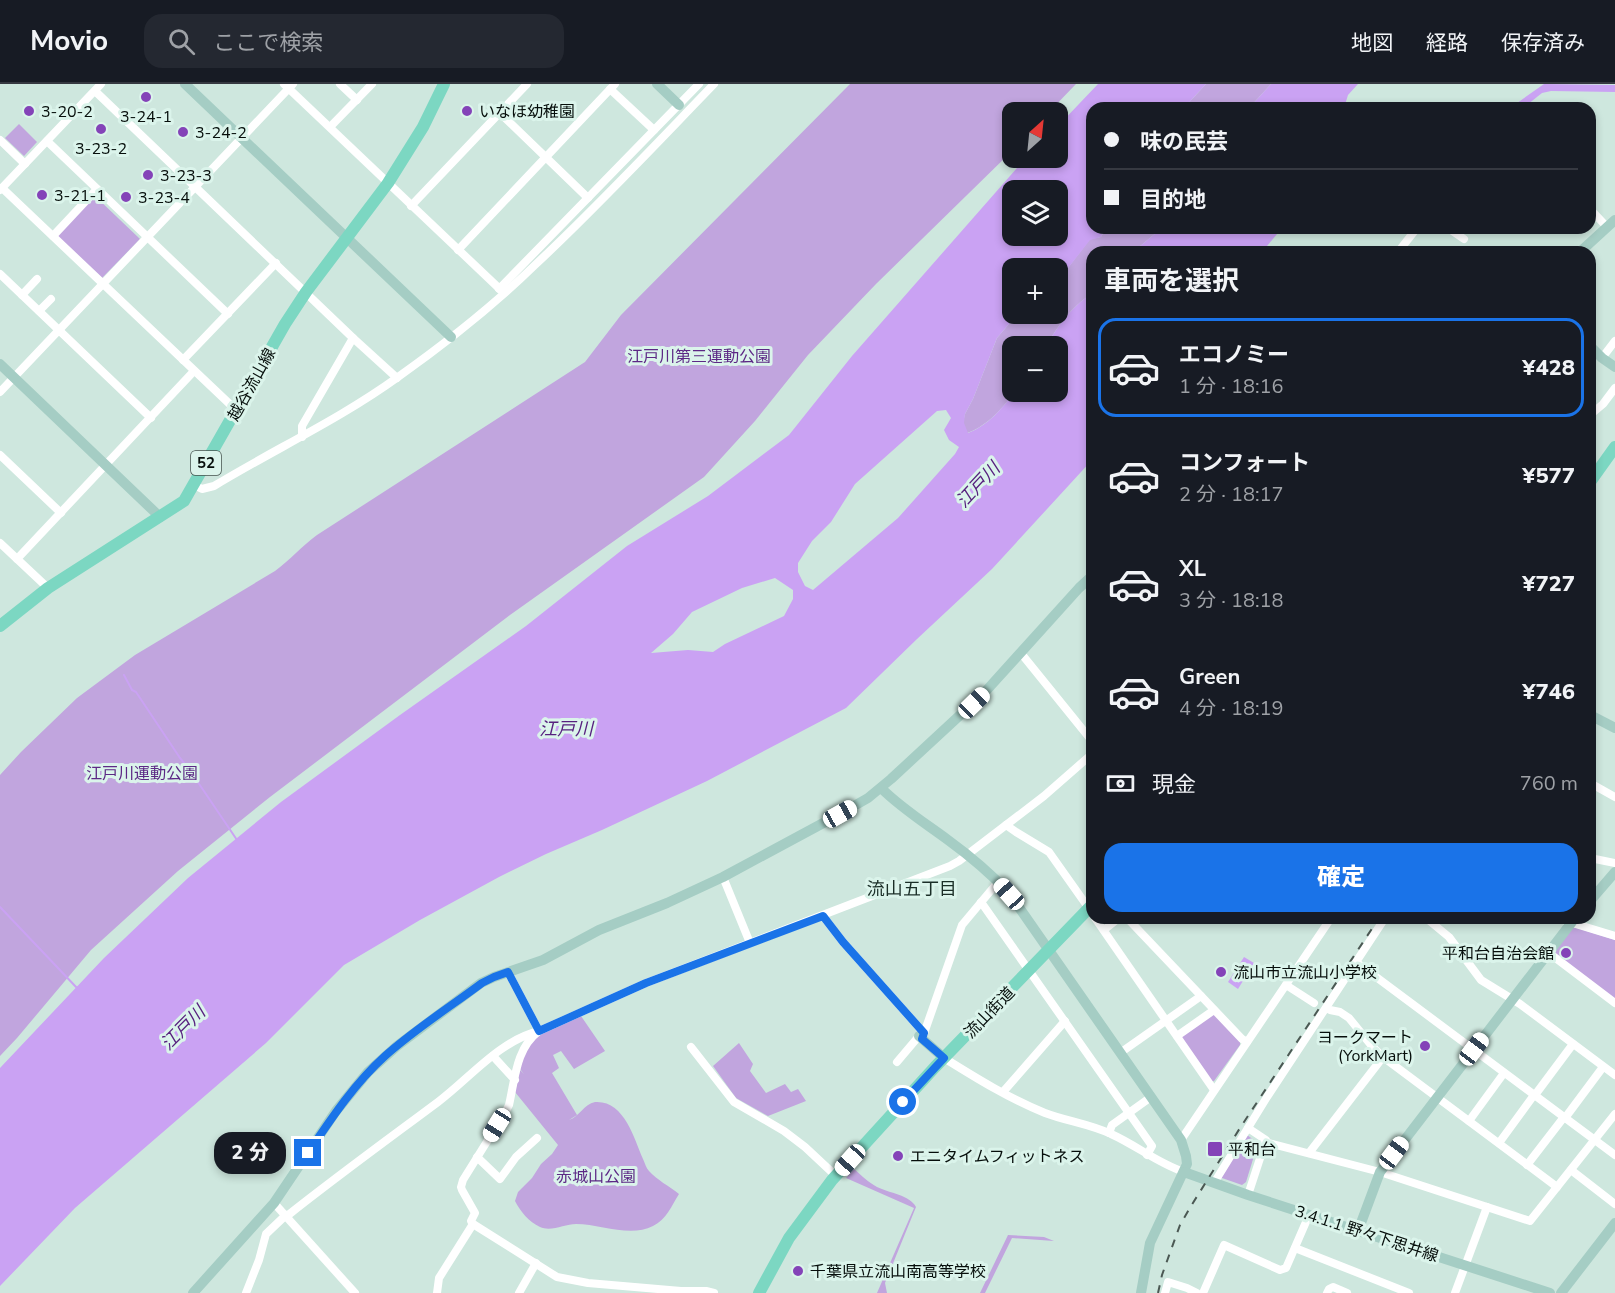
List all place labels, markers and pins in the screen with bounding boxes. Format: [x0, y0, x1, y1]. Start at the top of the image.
marker: 3-24-1 [139, 90, 153, 104]
place label: 3-20-2 [41, 101, 93, 123]
place label: いなほ幼稚園 [479, 101, 575, 123]
marker: 3-20-2 [22, 104, 36, 118]
marker: いなほ幼稚園 [460, 104, 474, 118]
place label: 3-24-1 [120, 106, 172, 128]
marker: 3-23-2 [94, 122, 108, 136]
place label: 3-24-2 [195, 122, 247, 144]
marker: 3-24-2 [176, 125, 190, 139]
place label: 3-23-2 [75, 138, 127, 160]
place label: 3-23-3 [160, 165, 212, 187]
marker: 3-23-3 [141, 168, 155, 182]
place label: 3-21-1 [54, 185, 106, 207]
place label: 3-23-4 [138, 187, 190, 209]
marker: 3-21-1 [35, 188, 49, 202]
marker: 3-23-4 [119, 190, 133, 204]
place label: 平和台自治会館 [1442, 943, 1554, 965]
marker: 平和台自治会館 [1559, 946, 1573, 960]
place label: 流山市立流山小学校 [1233, 962, 1377, 984]
marker: 流山市立流山小学校 [1214, 965, 1228, 979]
place label: ヨークマート (YorkMart) [1317, 1027, 1413, 1067]
marker: ヨークマート (YorkMart) [1418, 1039, 1432, 1053]
place label: 平和台 [1228, 1139, 1276, 1161]
marker: 平和台 [1206, 1140, 1224, 1158]
place label: エニタイムフィットネス [910, 1146, 1084, 1168]
marker: エニタイムフィットネス [891, 1149, 905, 1163]
place label: 千葉県立流山南高等学校 [810, 1261, 986, 1283]
marker: 千葉県立流山南高等学校 [791, 1264, 805, 1278]

